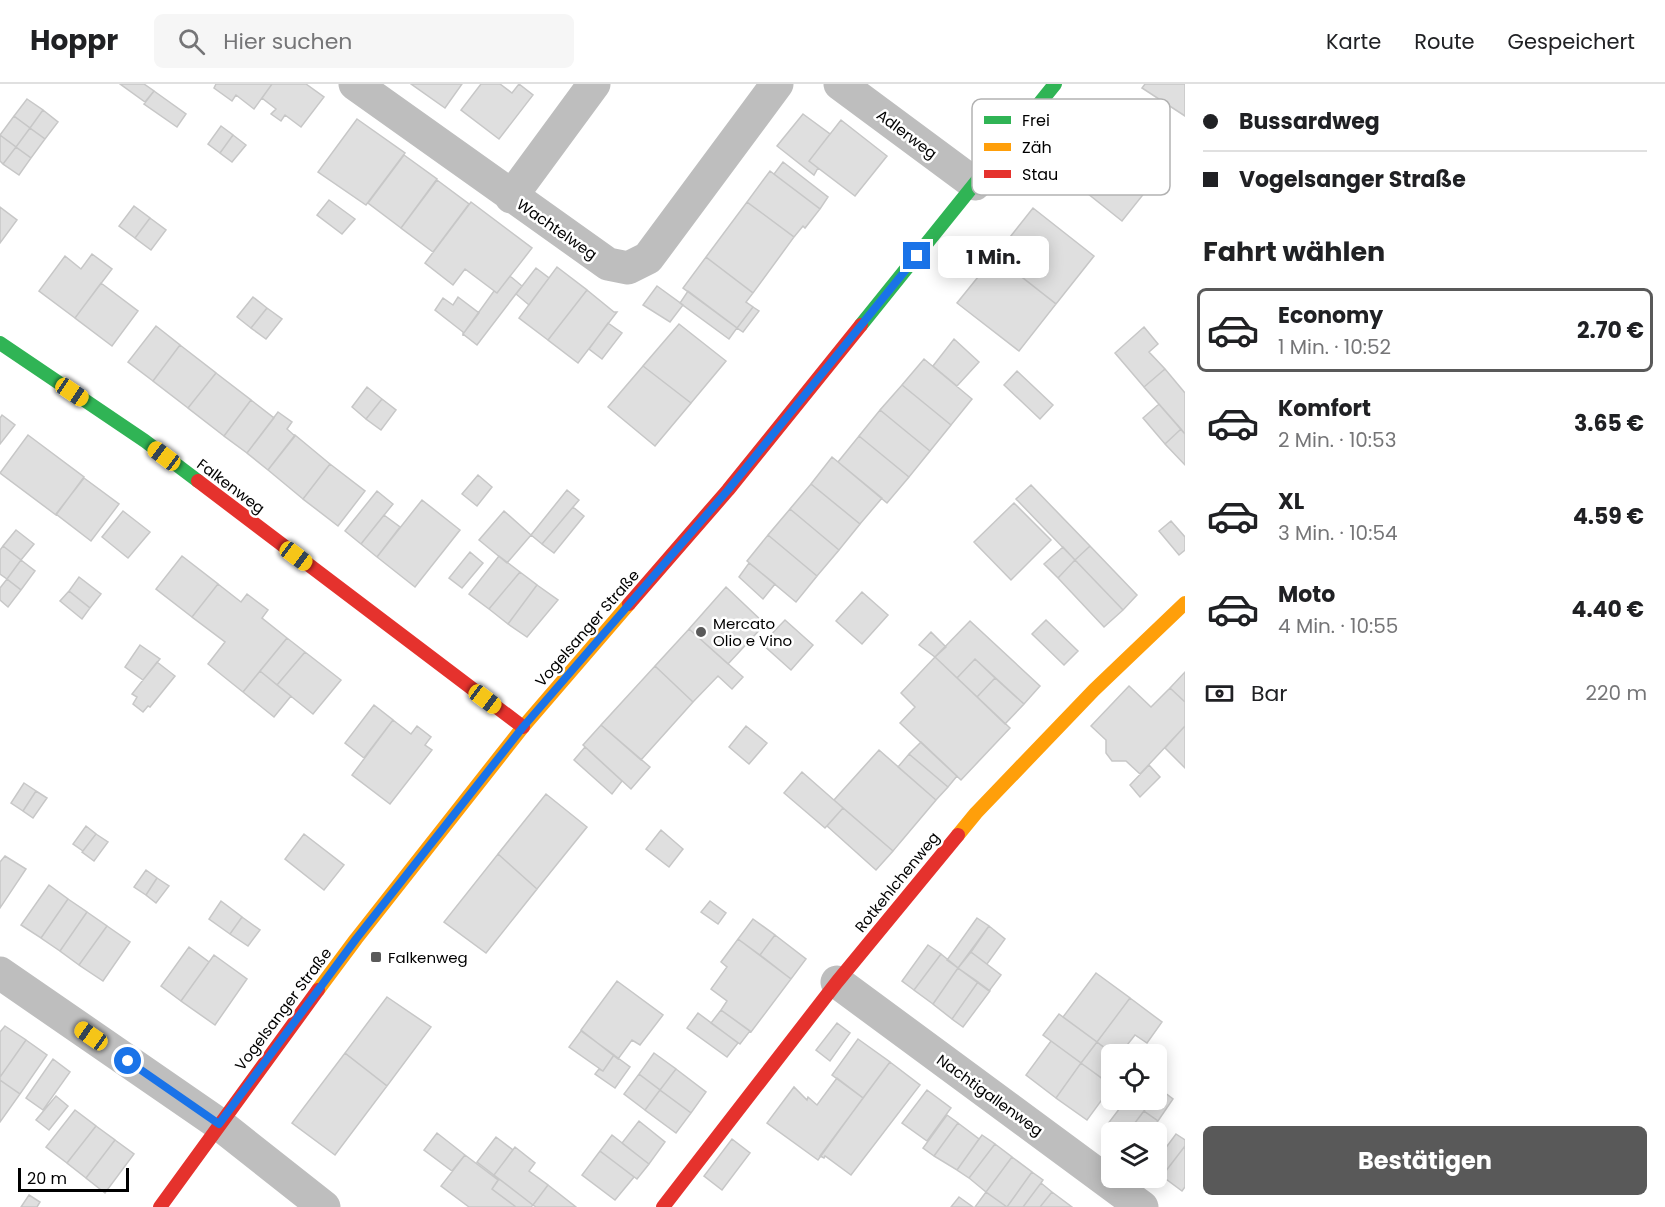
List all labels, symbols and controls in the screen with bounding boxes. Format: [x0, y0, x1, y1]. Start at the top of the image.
search box [154, 14, 574, 68]
text: Hoppr [30, 21, 118, 60]
icon: search [175, 25, 208, 58]
text: Hier suchen [223, 26, 352, 57]
text: Karte [1326, 27, 1381, 56]
text: Route [1414, 27, 1475, 56]
text: Gespeichert [1508, 27, 1635, 56]
legend [972, 99, 1170, 195]
street label: Adlerweg [872, 104, 942, 164]
text: Bussardweg [1239, 106, 1380, 137]
text: Frei [1022, 109, 1050, 132]
text: Zäh [1022, 136, 1052, 159]
text: Stau [1022, 163, 1058, 186]
text: Vogelsanger Straße [1239, 164, 1466, 195]
street label: Wachtelweg [513, 194, 601, 264]
text: Fahrt wählen [1203, 233, 1385, 270]
callout: 1 Min. [938, 235, 1049, 277]
route end [903, 242, 930, 269]
text: 1 Min. [966, 243, 1021, 271]
text: Economy [1278, 300, 1383, 331]
icon: car [1206, 303, 1260, 357]
text: 2.70 € [1577, 315, 1644, 346]
text: 1 Min. · 10:52 [1278, 333, 1391, 361]
car [52, 374, 92, 410]
text: Komfort [1278, 393, 1371, 424]
icon: car [1206, 396, 1260, 450]
text: 3.65 € [1574, 408, 1644, 439]
text: 2 Min. · 10:53 [1278, 426, 1396, 454]
car [144, 438, 184, 474]
street label: Falkenweg [193, 454, 269, 518]
text: XL [1278, 486, 1304, 517]
icon: car [1206, 489, 1260, 543]
text: 4.59 € [1573, 501, 1644, 532]
text: 3 Min. · 10:54 [1278, 519, 1398, 547]
car [276, 538, 316, 574]
street label: Vogelsanger Straße [530, 565, 644, 691]
text: Moto [1278, 579, 1335, 610]
icon: car [1206, 582, 1260, 636]
text: 4.40 € [1571, 594, 1644, 625]
text: 4 Min. · 10:55 [1278, 612, 1398, 640]
place label: Mercato Olio e Vino [713, 613, 792, 651]
marker: Mercato Olio e Vino [694, 625, 708, 639]
icon: cash [1203, 677, 1236, 710]
text: Bar [1251, 678, 1288, 709]
text: 220 m [1586, 679, 1647, 707]
car [465, 681, 505, 717]
street label: Rotkehlchenweg [850, 827, 944, 937]
street label: Vogelsanger Straße [230, 943, 336, 1075]
place label: Falkenweg [388, 947, 468, 968]
marker: Falkenweg [369, 950, 383, 964]
car [71, 1018, 111, 1054]
map controls [1101, 1044, 1167, 1188]
button: locate [1101, 1044, 1167, 1110]
route start [114, 1047, 141, 1074]
street label: Nachtigallenweg [933, 1049, 1047, 1141]
button: layers [1101, 1122, 1167, 1188]
button: Bestätigen [1203, 1126, 1647, 1195]
scale bar [18, 1165, 129, 1192]
text: 20 m [27, 1167, 67, 1190]

